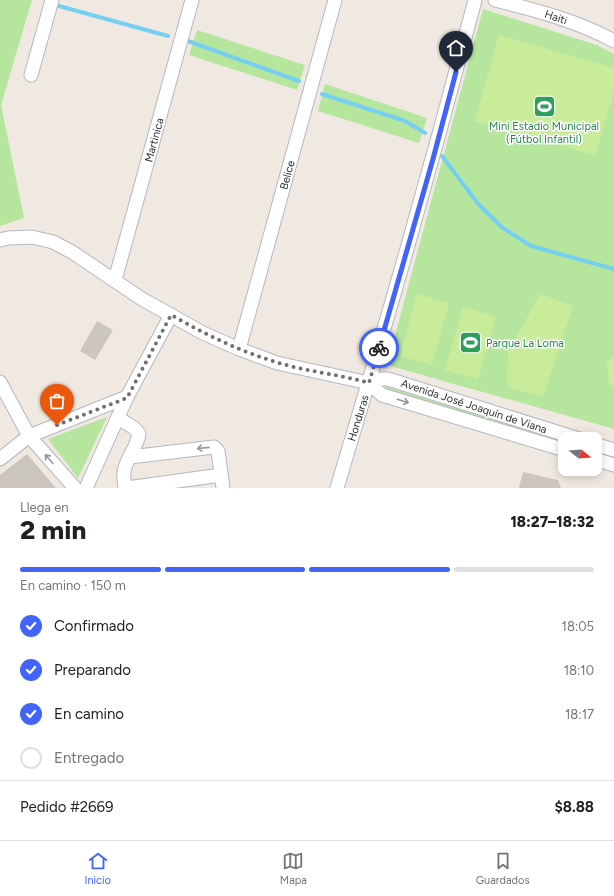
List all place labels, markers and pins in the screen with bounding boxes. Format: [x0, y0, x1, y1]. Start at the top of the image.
pin [439, 31, 473, 72]
sports icon: Mini Estadio Municipal (Fútbol Infantil) [531, 93, 557, 119]
place label: Mini Estadio Municipal (Fútbol Infantil) [489, 120, 599, 146]
sports icon: Parque La Loma [458, 330, 484, 356]
place label: Parque La Loma [486, 337, 564, 350]
pin [40, 384, 74, 425]

